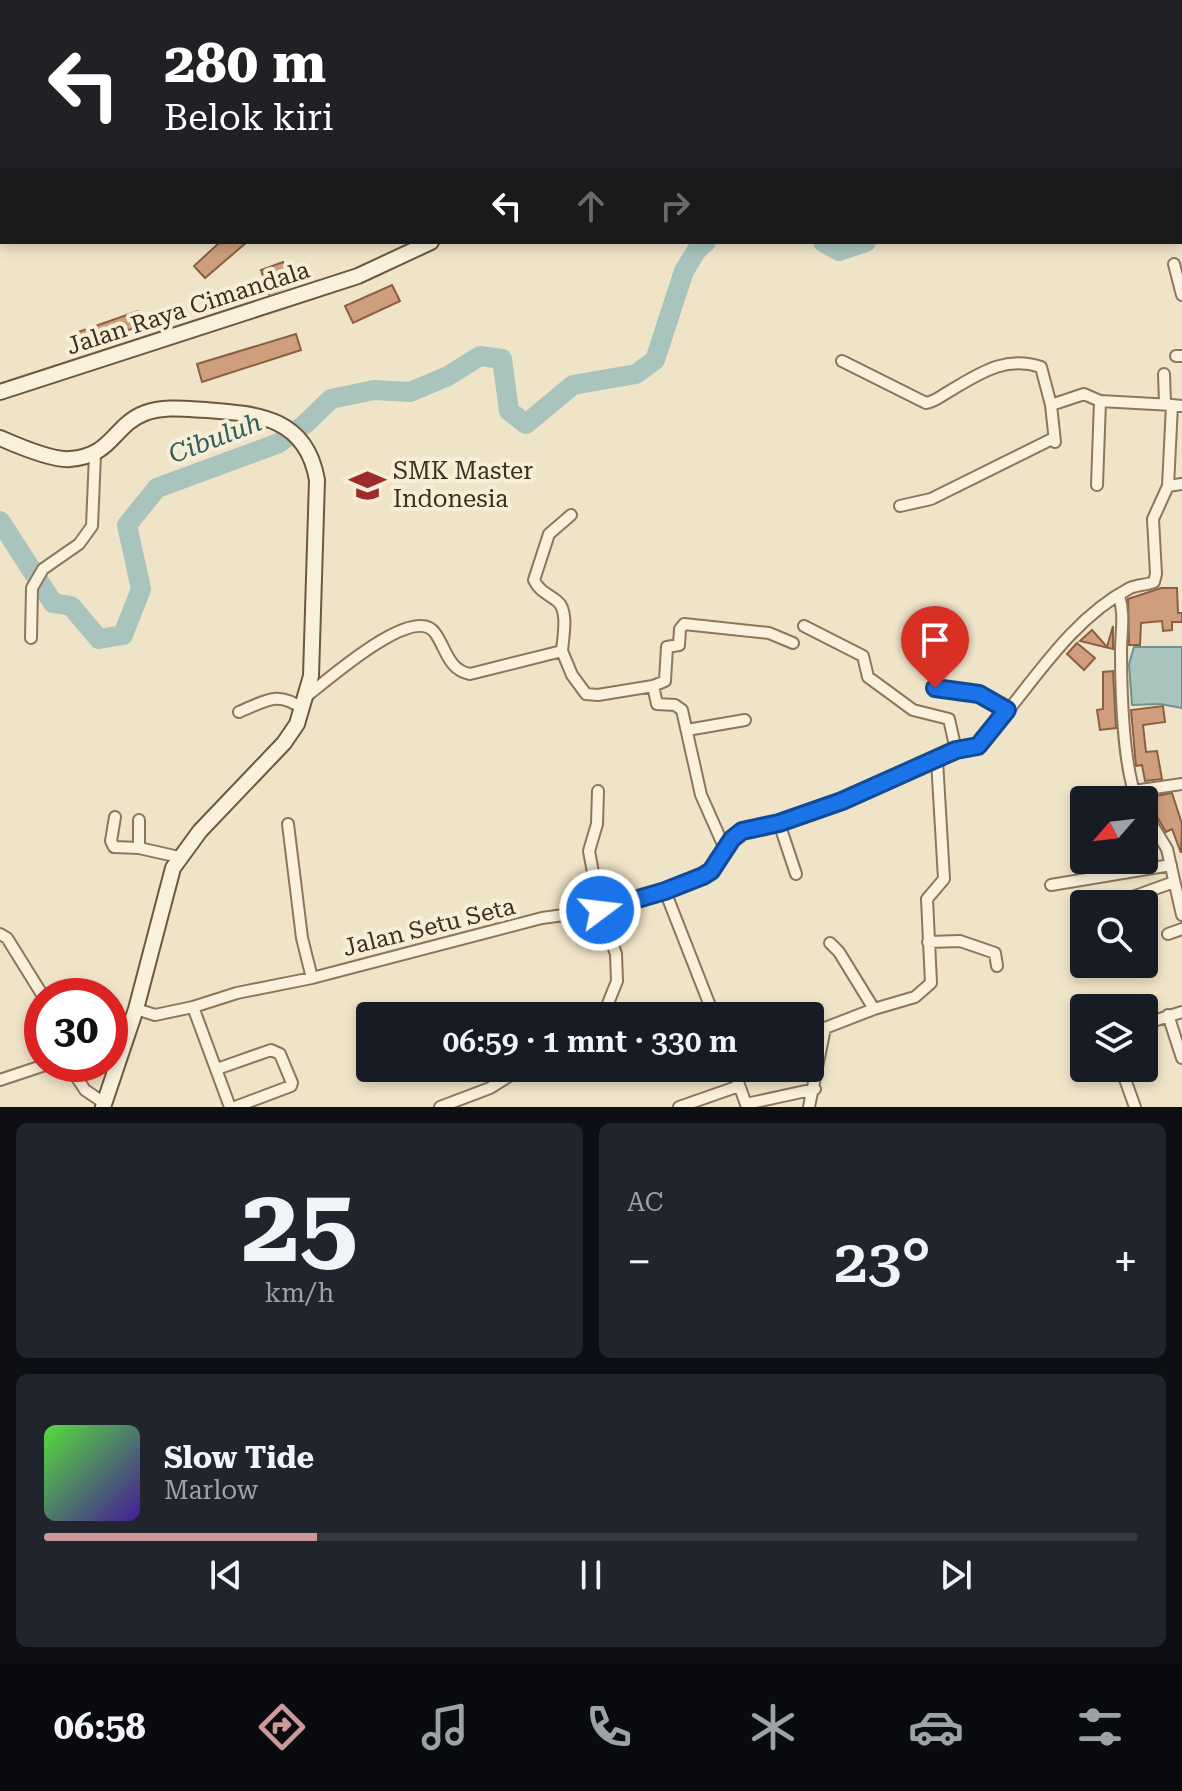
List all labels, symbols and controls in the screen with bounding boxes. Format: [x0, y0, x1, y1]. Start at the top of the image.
text: 280 m [164, 30, 326, 96]
icon: left [32, 32, 136, 136]
text: Belok kiri [164, 97, 333, 139]
icon: left [485, 184, 529, 228]
icon: ahead [569, 184, 613, 228]
icon: right [653, 184, 697, 228]
street label: Jalan Raya Cimandala [63, 255, 313, 361]
water label: Cibuluh [164, 407, 266, 469]
place label: SMK Master Indonesia [393, 457, 533, 513]
school or university icon: SMK Master Indonesia [348, 466, 386, 504]
pin [901, 606, 969, 688]
icon: arrive [913, 618, 957, 662]
north arrow [1070, 786, 1158, 874]
map controls [1070, 786, 1158, 1082]
position arrow [558, 868, 642, 952]
button: search [1070, 890, 1158, 978]
street label: Jalan Setu Seta [340, 892, 518, 962]
speed limit sign: 30 [24, 978, 128, 1082]
button: layers [1070, 994, 1158, 1082]
text: 06:59 · 1 mnt · 330 m [443, 1024, 737, 1059]
text: 25 [241, 1165, 358, 1286]
text: AC [627, 1187, 663, 1217]
text: 23° [834, 1226, 931, 1297]
text: − [627, 1236, 652, 1288]
text: + [1113, 1236, 1138, 1288]
text: km/h [265, 1278, 334, 1308]
text: Slow Tide [164, 1440, 314, 1475]
text: Marlow [164, 1475, 258, 1505]
icon: previous [204, 1553, 248, 1597]
icon: pause [569, 1553, 613, 1597]
icon: next [934, 1553, 978, 1597]
icon: directions [254, 1699, 310, 1755]
icon: music [417, 1699, 473, 1755]
icon: phone [581, 1699, 637, 1755]
icon: climate [745, 1699, 801, 1755]
icon: car [908, 1699, 964, 1755]
icon: filters [1072, 1699, 1128, 1755]
text: 06:58 [54, 1706, 146, 1748]

